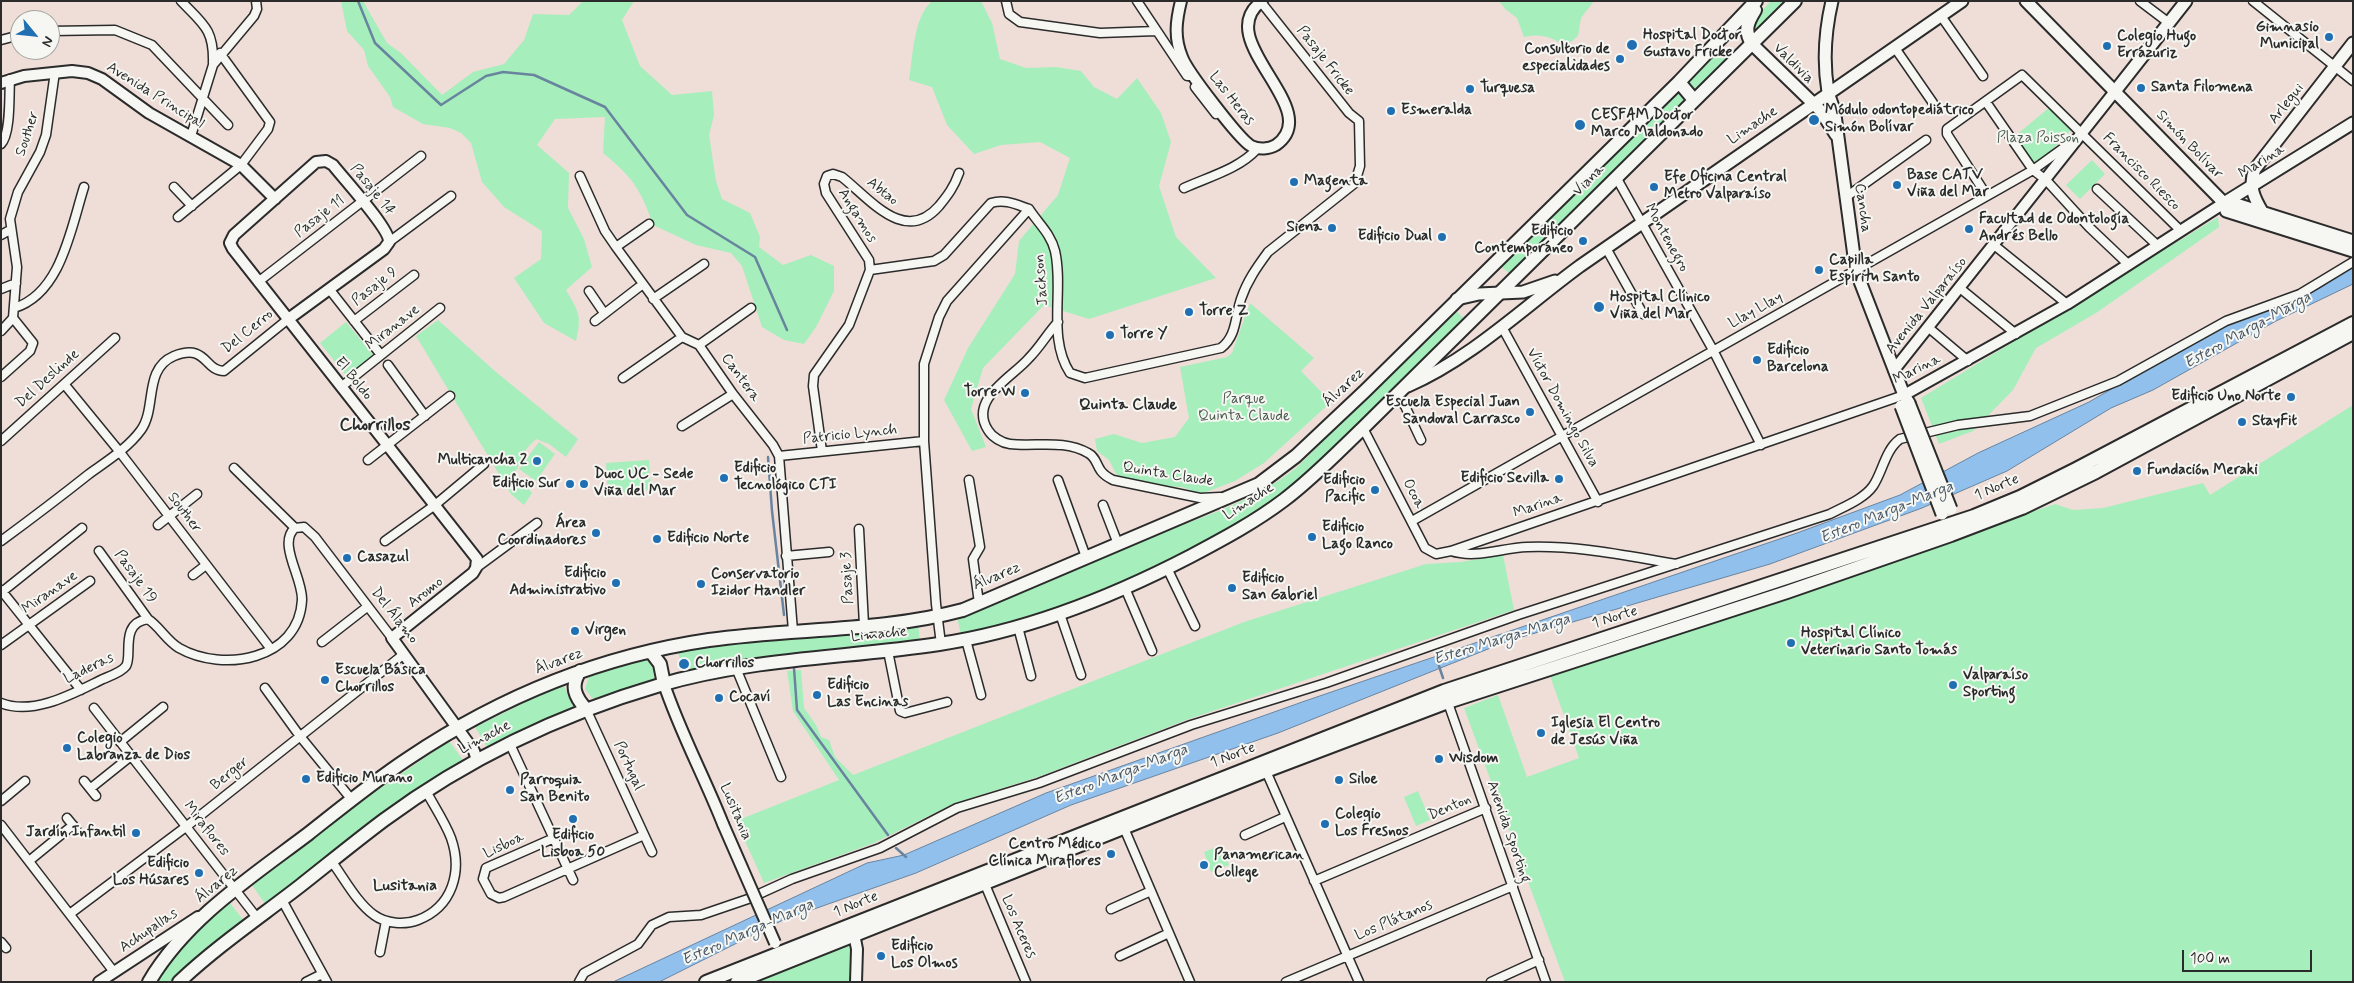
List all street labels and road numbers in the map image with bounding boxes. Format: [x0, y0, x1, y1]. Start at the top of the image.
street label: Pasaje Fricke [1292, 23, 1358, 99]
street label: Valdivia [1769, 40, 1817, 88]
street label: Avenida Principal [103, 59, 207, 133]
street label: Las Heras [1204, 68, 1258, 130]
street label: Arlegui [2265, 80, 2309, 128]
street label: Limache [1725, 103, 1781, 149]
street label: Simón Bolívar [2152, 107, 2226, 183]
street label: Souther [12, 109, 44, 159]
street label: Francisco Riesco [2098, 129, 2184, 215]
street label: Marina [2236, 141, 2288, 183]
street label: Pasaje 14 [346, 160, 398, 220]
street label: Viana [1569, 161, 1609, 201]
street label: Abtao [863, 174, 901, 210]
street label: Cancha [1850, 182, 1874, 234]
street label: Angamos [833, 186, 881, 246]
street label: Pasaje 11 [291, 192, 349, 242]
street label: Montenegro [1640, 201, 1692, 275]
street label: Jackson [1031, 253, 1053, 307]
street label: Avenida Valparaíso [1882, 254, 1972, 358]
street label: Pasaje 9 [349, 264, 401, 310]
street label: Llay Llay [1726, 289, 1786, 333]
street label: Miranave [362, 301, 424, 355]
street label: Del Cerro [219, 306, 277, 358]
street label: Víctor Domingo Silva [1522, 345, 1602, 471]
street label: Del Deslinde [12, 346, 84, 412]
street label: Cantera [716, 350, 764, 406]
street label: Marina [1890, 351, 1944, 389]
street label: El Boldo [330, 354, 376, 404]
street label: Álvarez [1320, 364, 1368, 412]
street label: Patricio Lynch [802, 421, 898, 449]
street label: Quinta Claude [1121, 459, 1215, 491]
street label: 1 Norte [1972, 471, 2022, 505]
street label: Ocoa [1398, 476, 1428, 512]
street label: Limache [1220, 479, 1278, 525]
street label: Souther [163, 489, 205, 537]
street label: Marina [1511, 489, 1565, 523]
street label: Pasaje 19 [110, 547, 160, 607]
street label: Pasaje 3 [838, 551, 858, 605]
street label: Álvarez [971, 559, 1023, 595]
street label: Miranave [19, 567, 81, 619]
street label: Aromo [405, 574, 447, 612]
street label: Del Álamo [366, 584, 422, 648]
street label: 1 Norte [1590, 603, 1640, 633]
street label: Limache [850, 623, 908, 647]
street label: Álvarez [533, 645, 585, 679]
street label: Laderas [61, 649, 117, 689]
street label: Limache [456, 717, 514, 759]
street label: Portugal [609, 739, 647, 793]
street label: 1 Norte [1208, 739, 1258, 773]
street label: Berger [207, 753, 253, 795]
street label: Avenida Sporting [1482, 779, 1534, 885]
street label: Lusitania [715, 781, 755, 843]
street label: Denton [1426, 791, 1474, 825]
street label: Miraflores [179, 798, 233, 860]
street label: Lisboa [481, 829, 527, 863]
street label: Álvarez [192, 862, 242, 908]
street label: 1 Norte [831, 888, 881, 922]
street label: Los Aceres [997, 892, 1039, 962]
street label: Los Plátanos [1353, 897, 1435, 945]
street label: Achupallas [116, 905, 182, 957]

